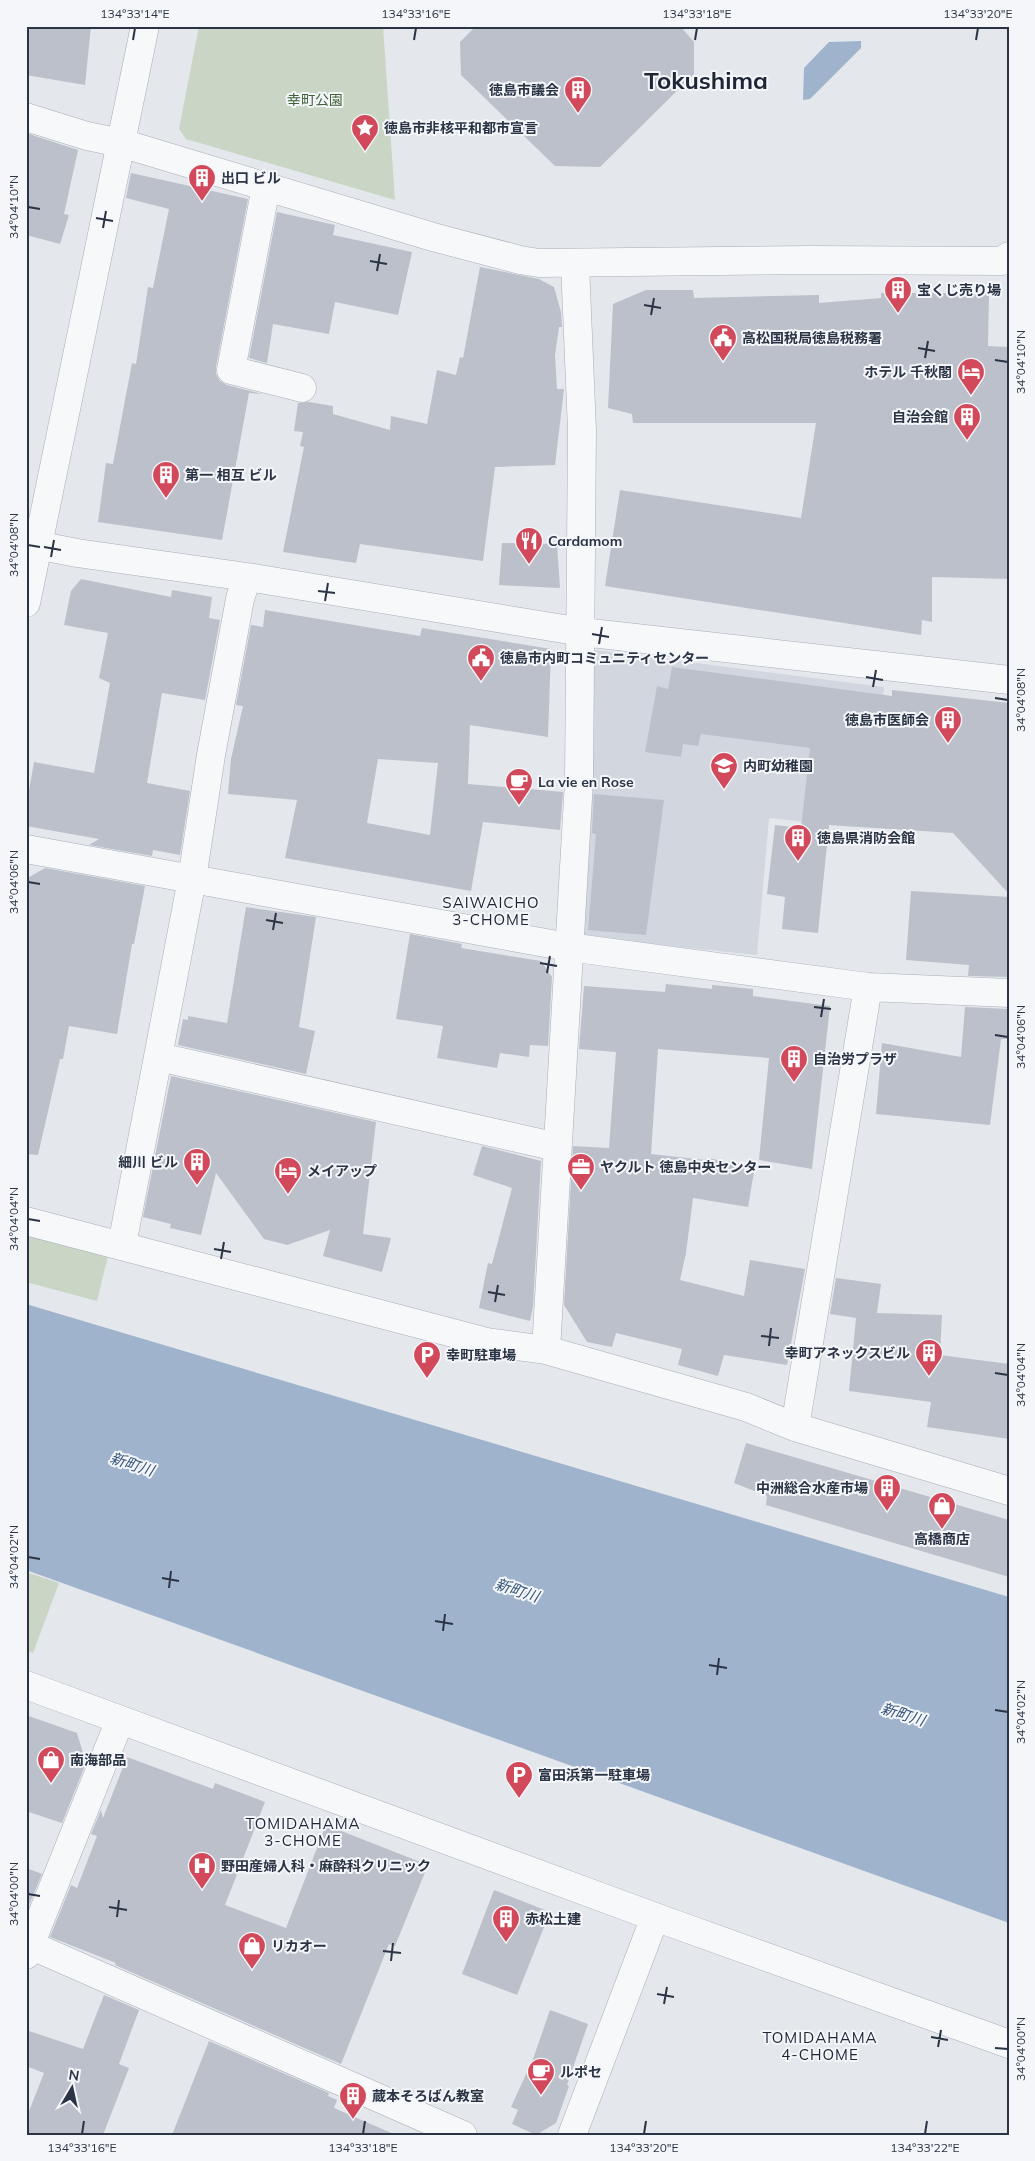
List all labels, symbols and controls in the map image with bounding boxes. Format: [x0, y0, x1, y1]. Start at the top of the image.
text: 134°33'14"E [100, 6, 170, 21]
text: 134°33'16"E [381, 6, 451, 21]
text: 134°33'18"E [662, 6, 732, 21]
text: 134°33'20"E [943, 6, 1013, 21]
district label: Tokushima [644, 65, 768, 95]
building icon: 徳島市議会 [563, 75, 593, 114]
place label: 徳島市議会 [489, 81, 559, 99]
park label: 幸町公園 [287, 91, 343, 109]
place icon: 徳島市非核平和都市宣言 [350, 113, 380, 152]
place label: 徳島市非核平和都市宣言 [384, 119, 538, 137]
building icon: 出口 ビル [187, 163, 217, 202]
place label: 出口 ビル [221, 169, 281, 187]
text: 34°04'10"N [6, 175, 21, 239]
building icon: 宝くじ売り場 [883, 275, 913, 314]
place label: 宝くじ売り場 [917, 281, 1001, 299]
public building icon: 高松国税局徳島税務署 [708, 323, 738, 362]
place label: 高松国税局徳島税務署 [742, 329, 882, 347]
text: 34°04'10"N [1013, 330, 1028, 394]
hotel icon: ホテル 千秋閣 [956, 357, 986, 396]
place label: ホテル 千秋閣 [864, 363, 952, 381]
building icon: 自治会館 [952, 402, 982, 441]
place label: 自治会館 [892, 408, 948, 426]
building icon: 第一 相互 ビル [151, 460, 181, 499]
place label: 第一 相互 ビル [185, 466, 277, 484]
text: 34°04'08"N [6, 513, 21, 577]
restaurant icon: Cardamom [514, 526, 544, 565]
place label: Cardamom [548, 532, 622, 550]
public building icon: 徳島市内町コミュニティセンター [466, 643, 496, 682]
place label: 徳島市内町コミュニティセンター [500, 649, 709, 667]
text: 34°04'08"N [1013, 668, 1028, 732]
building icon: 徳島市医師会 [933, 705, 963, 744]
place label: 徳島市医師会 [845, 711, 929, 729]
school or university icon: 内町幼稚園 [709, 751, 739, 790]
place label: 内町幼稚園 [743, 757, 813, 775]
cafe icon: La vie en Rose [504, 767, 534, 806]
place label: La vie en Rose [538, 773, 634, 791]
building icon: 徳島県消防会館 [783, 823, 813, 862]
place label: 徳島県消防会館 [817, 829, 915, 847]
text: 34°04'06"N [6, 850, 21, 914]
district label: SAIWAICHO 3-CHOME [442, 893, 540, 929]
text: 34°04'06"N [1013, 1005, 1028, 1069]
building icon: 自治労プラザ [779, 1044, 809, 1083]
place label: 自治労プラザ [813, 1050, 897, 1068]
building icon: 細川 ビル [182, 1147, 212, 1186]
office icon: ヤクルト 徳島中央センター [566, 1152, 596, 1191]
place label: 細川 ビル [118, 1153, 178, 1171]
hotel icon: メイアップ [273, 1156, 303, 1195]
place label: ヤクルト 徳島中央センター [600, 1158, 771, 1176]
place label: メイアップ [307, 1162, 377, 1180]
text: 34°04'04"N [6, 1187, 21, 1251]
building icon: 幸町アネックスビル [914, 1338, 944, 1377]
parking icon: 幸町駐車場 [412, 1340, 442, 1379]
text: 34°04'04"N [1013, 1343, 1028, 1407]
place label: 幸町アネックスビル [784, 1344, 910, 1362]
place label: 幸町駐車場 [446, 1346, 516, 1364]
water label: 新町川 [108, 1448, 158, 1481]
building icon: 中洲総合水産市場 [872, 1473, 902, 1512]
place label: 中洲総合水産市場 [756, 1479, 868, 1497]
shop icon: 高橋商店 [927, 1491, 957, 1530]
text: 34°04'02"N [6, 1525, 21, 1589]
place label: 高橋商店 [914, 1530, 970, 1548]
water label: 新町川 [493, 1574, 543, 1607]
text: 34°04'02"N [1013, 1680, 1028, 1744]
water label: 新町川 [879, 1698, 929, 1730]
shop icon: 南海部品 [36, 1745, 66, 1784]
place label: 南海部品 [70, 1751, 126, 1769]
parking icon: 富田浜第一駐車場 [504, 1760, 534, 1799]
place label: 富田浜第一駐車場 [538, 1766, 650, 1784]
district label: TOMIDAHAMA 3-CHOME [245, 1814, 361, 1850]
hospital icon: 野田産婦人科・麻酔科クリニック [187, 1851, 217, 1890]
place label: 野田産婦人科・麻酔科クリニック [221, 1857, 431, 1875]
text: 34°04'00"N [6, 1862, 21, 1926]
building icon: 赤松土建 [491, 1904, 521, 1943]
place label: 赤松土建 [525, 1910, 581, 1928]
shop icon: リカオー [237, 1931, 267, 1970]
place label: リカオー [271, 1937, 327, 1955]
text: 34°04'00"N [1013, 2017, 1028, 2081]
district label: TOMIDAHAMA 4-CHOME [762, 2028, 878, 2064]
cafe icon: ルポセ [526, 2057, 556, 2096]
place label: ルポセ [560, 2063, 602, 2081]
north arrow [48, 2064, 98, 2114]
text: N [67, 2065, 81, 2085]
building icon: 蔵本そろばん教室 [338, 2081, 368, 2120]
place label: 蔵本そろばん教室 [372, 2087, 484, 2105]
text: 134°33'16"E [47, 2140, 117, 2155]
text: 134°33'18"E [328, 2140, 398, 2155]
text: 134°33'20"E [609, 2140, 679, 2155]
text: 134°33'22"E [890, 2140, 960, 2155]

